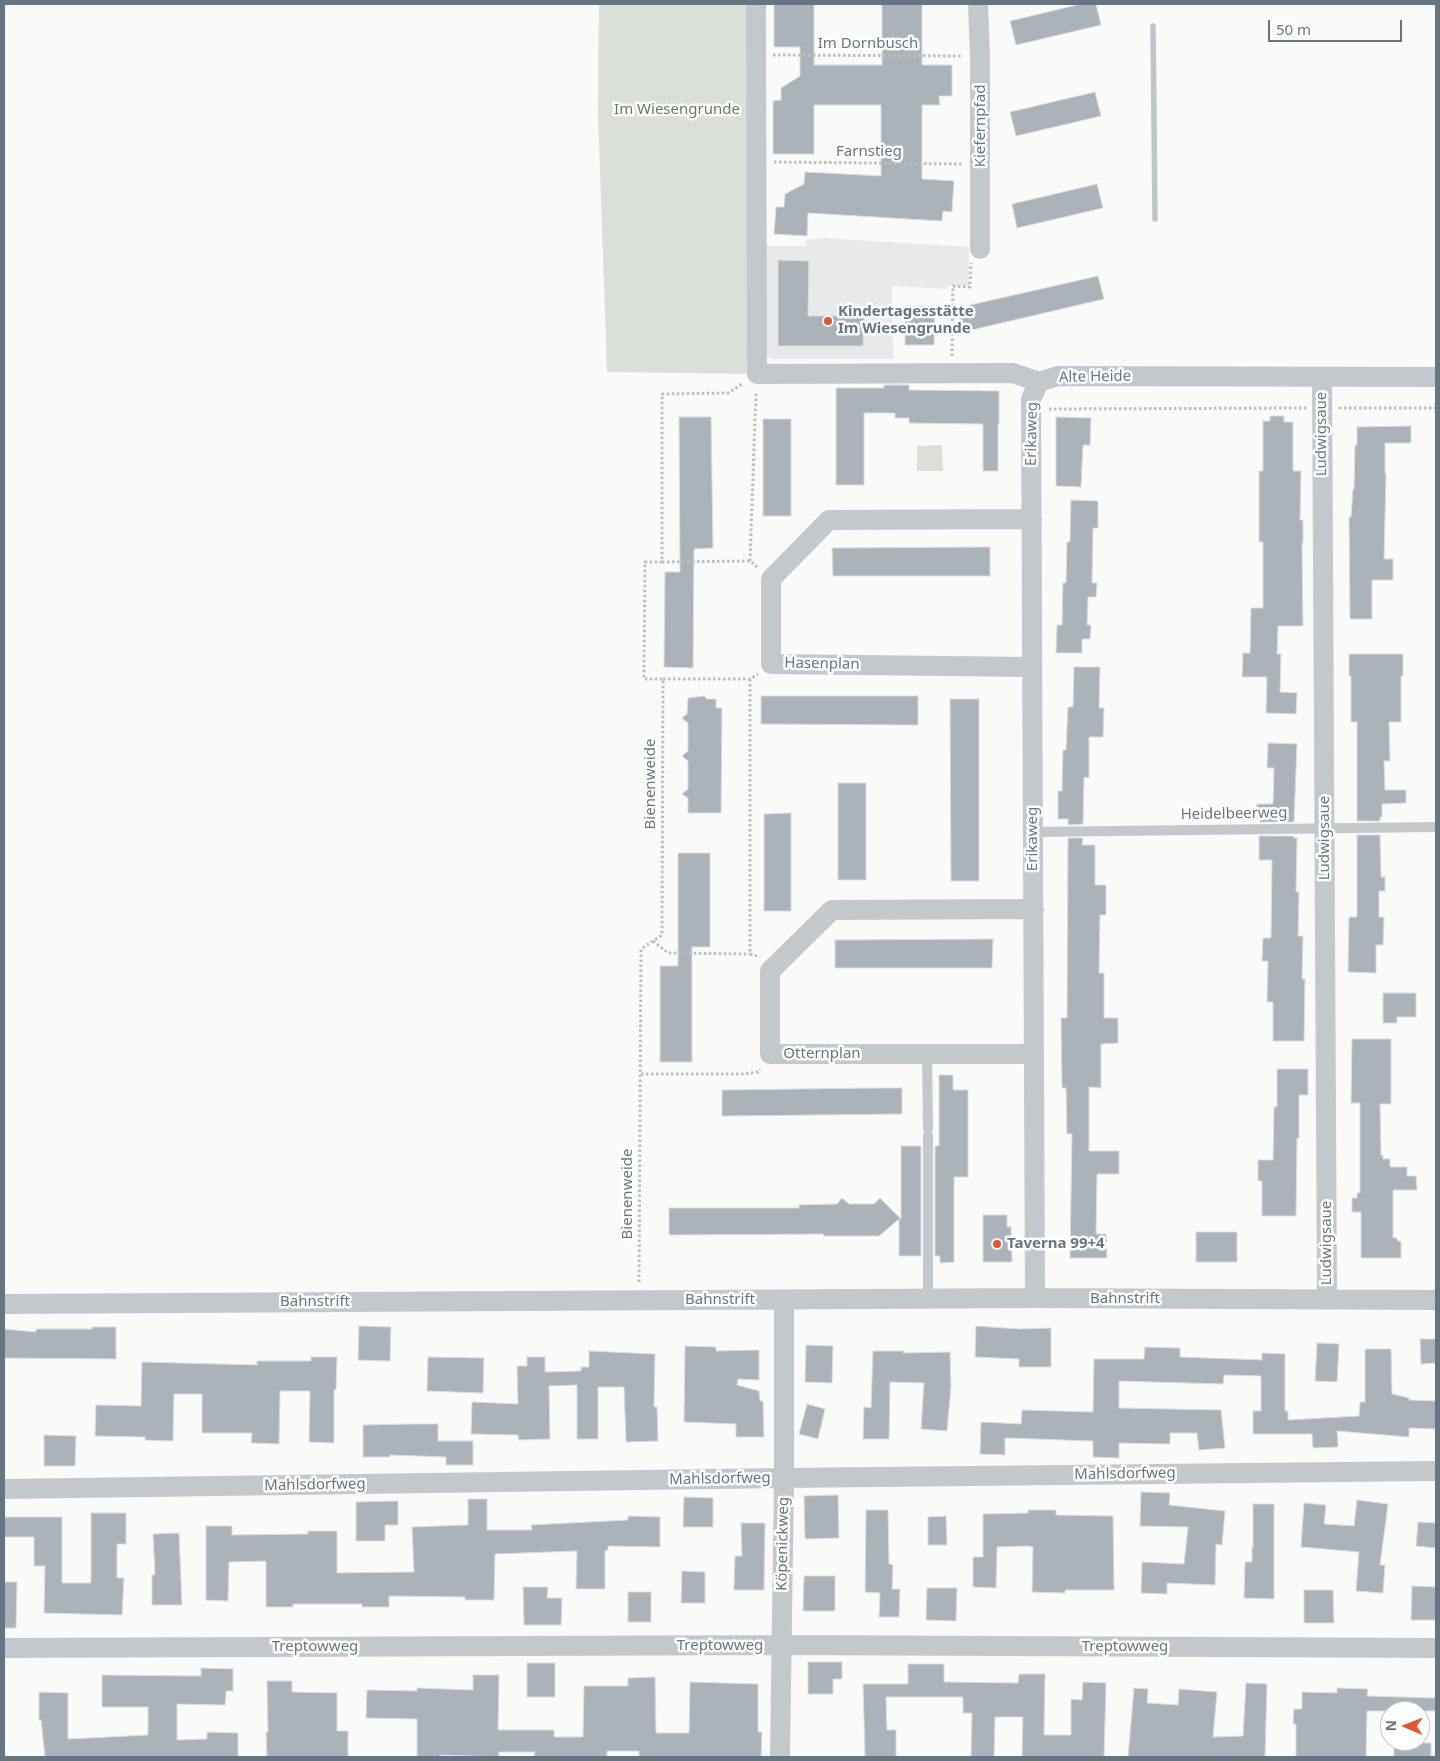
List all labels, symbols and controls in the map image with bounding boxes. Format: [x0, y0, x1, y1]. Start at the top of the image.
scale bar [1270, 10, 1404, 42]
text: 50 m [1276, 19, 1311, 39]
street label: Im Dornbusch [818, 35, 918, 53]
street label: Kiefernpfad [972, 85, 990, 167]
park label: Im Wiesengrunde [614, 101, 740, 119]
street label: Farnstieg [836, 143, 902, 161]
place label: Kindertagesstätte Im Wiesengrunde [838, 303, 974, 338]
marker: Kindertagesstätte Im Wiesengrunde [822, 315, 834, 327]
street label: Alte Heide [1059, 367, 1131, 387]
street label: Ludwigsaue [1313, 392, 1331, 476]
street label: Erikaweg [1022, 402, 1042, 466]
street label: Hasenplan [784, 654, 860, 674]
street label: Bienenweide [642, 739, 660, 829]
street label: Ludwigsaue [1316, 796, 1334, 880]
street label: Heidelbeerweg [1180, 804, 1288, 824]
street label: Erikaweg [1024, 807, 1042, 871]
street label: Otternplan [783, 1045, 861, 1063]
street label: Bienenweide [619, 1149, 637, 1239]
street label: Ludwigsaue [1318, 1201, 1336, 1285]
place label: Taverna 99+4 [1007, 1235, 1105, 1253]
marker: Taverna 99+4 [991, 1238, 1003, 1250]
street label: Bahnstrift [1090, 1290, 1160, 1308]
street label: Bahnstrift [685, 1291, 755, 1309]
street label: Bahnstrift [280, 1293, 350, 1311]
street label: Mahlsdorfweg [1074, 1464, 1176, 1484]
street label: Mahlsdorfweg [669, 1469, 771, 1489]
street label: Mahlsdorfweg [264, 1475, 366, 1495]
street label: Köpenickweg [773, 1497, 793, 1591]
street label: Treptowweg [677, 1637, 763, 1655]
street label: Treptowweg [272, 1638, 358, 1656]
street label: Treptowweg [1082, 1638, 1168, 1656]
north arrow [1380, 1701, 1430, 1751]
text: N [1381, 1720, 1400, 1732]

